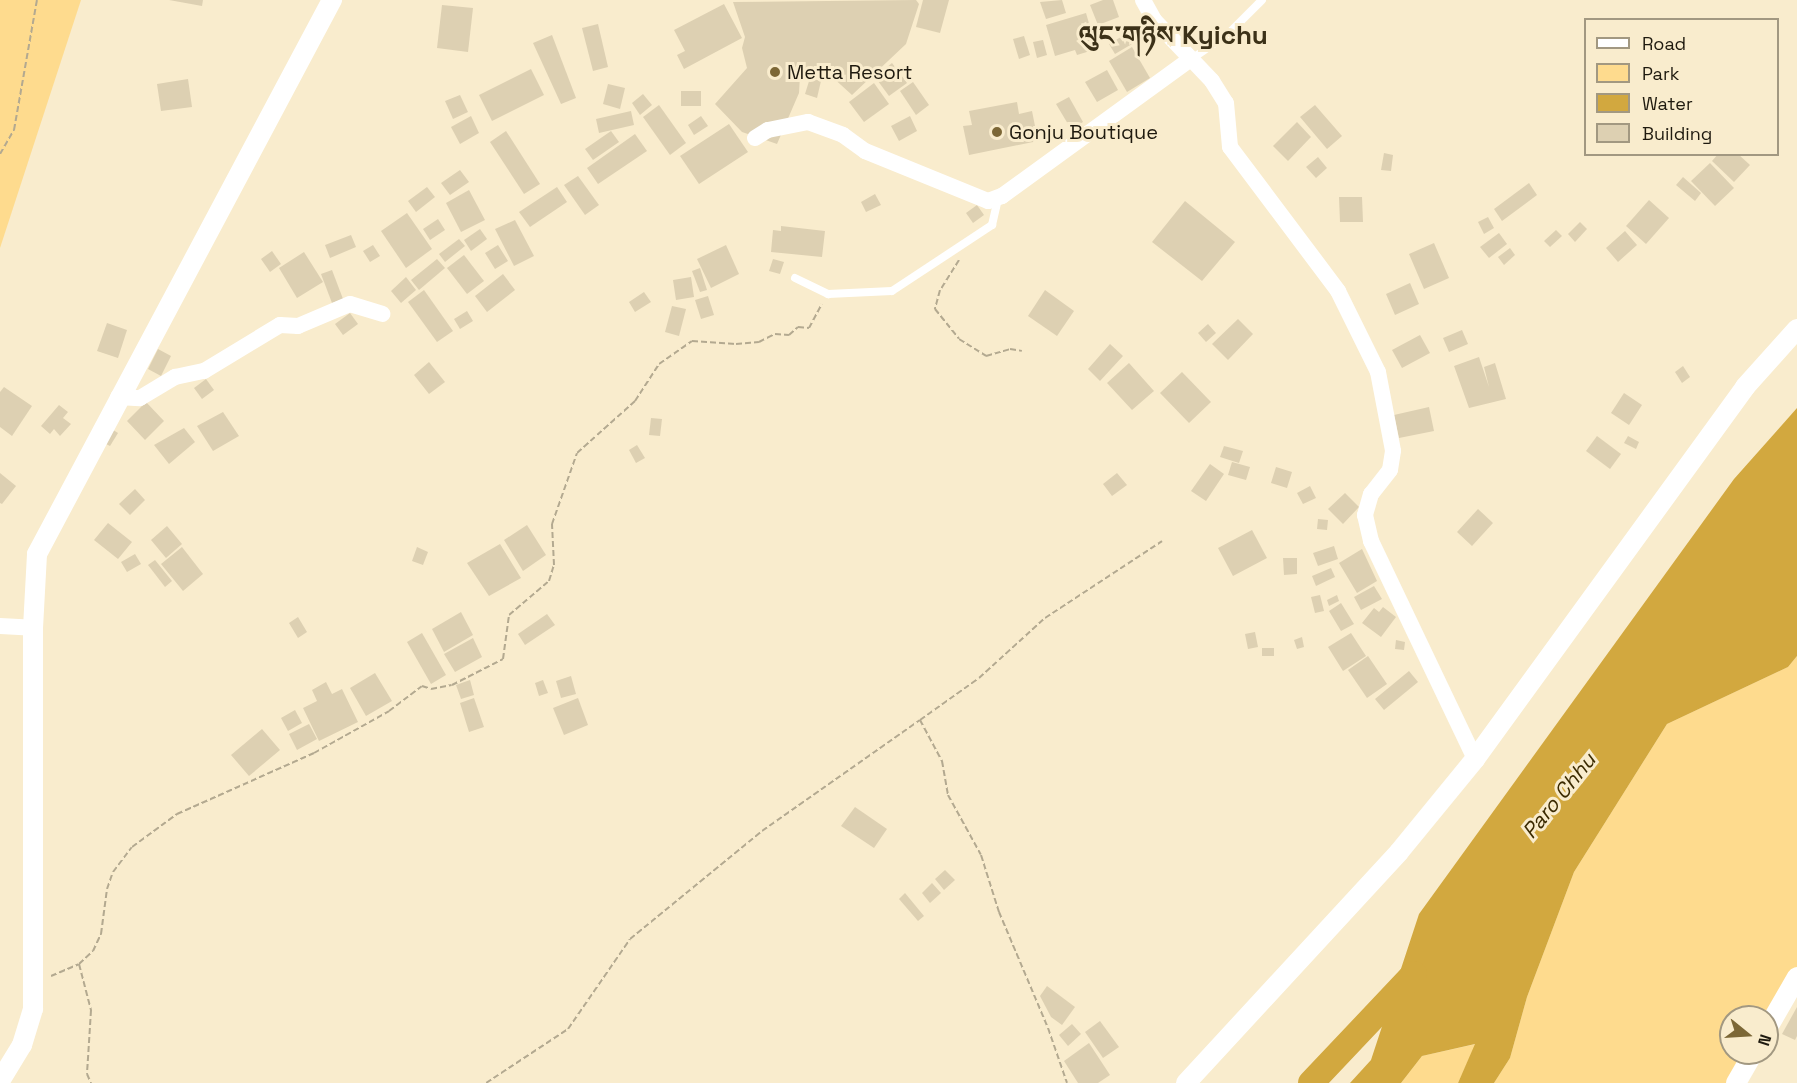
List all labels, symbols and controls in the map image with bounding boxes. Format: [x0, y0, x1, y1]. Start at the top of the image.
legend [1584, 18, 1779, 156]
district label: ལུང་གཉིས་Kyichu [1078, 20, 1268, 52]
text: Road [1642, 32, 1686, 55]
place label: Metta Resort [787, 60, 913, 84]
text: Park [1642, 62, 1679, 85]
marker: Metta Resort [768, 65, 782, 79]
text: Water [1642, 92, 1693, 115]
place label: Gonju Boutique [1009, 120, 1158, 144]
text: Building [1642, 122, 1712, 145]
marker: Gonju Boutique [990, 125, 1004, 139]
water label: Paro Chhu [1517, 748, 1601, 844]
north arrow [1719, 1005, 1779, 1065]
text: N [1753, 1032, 1776, 1048]

